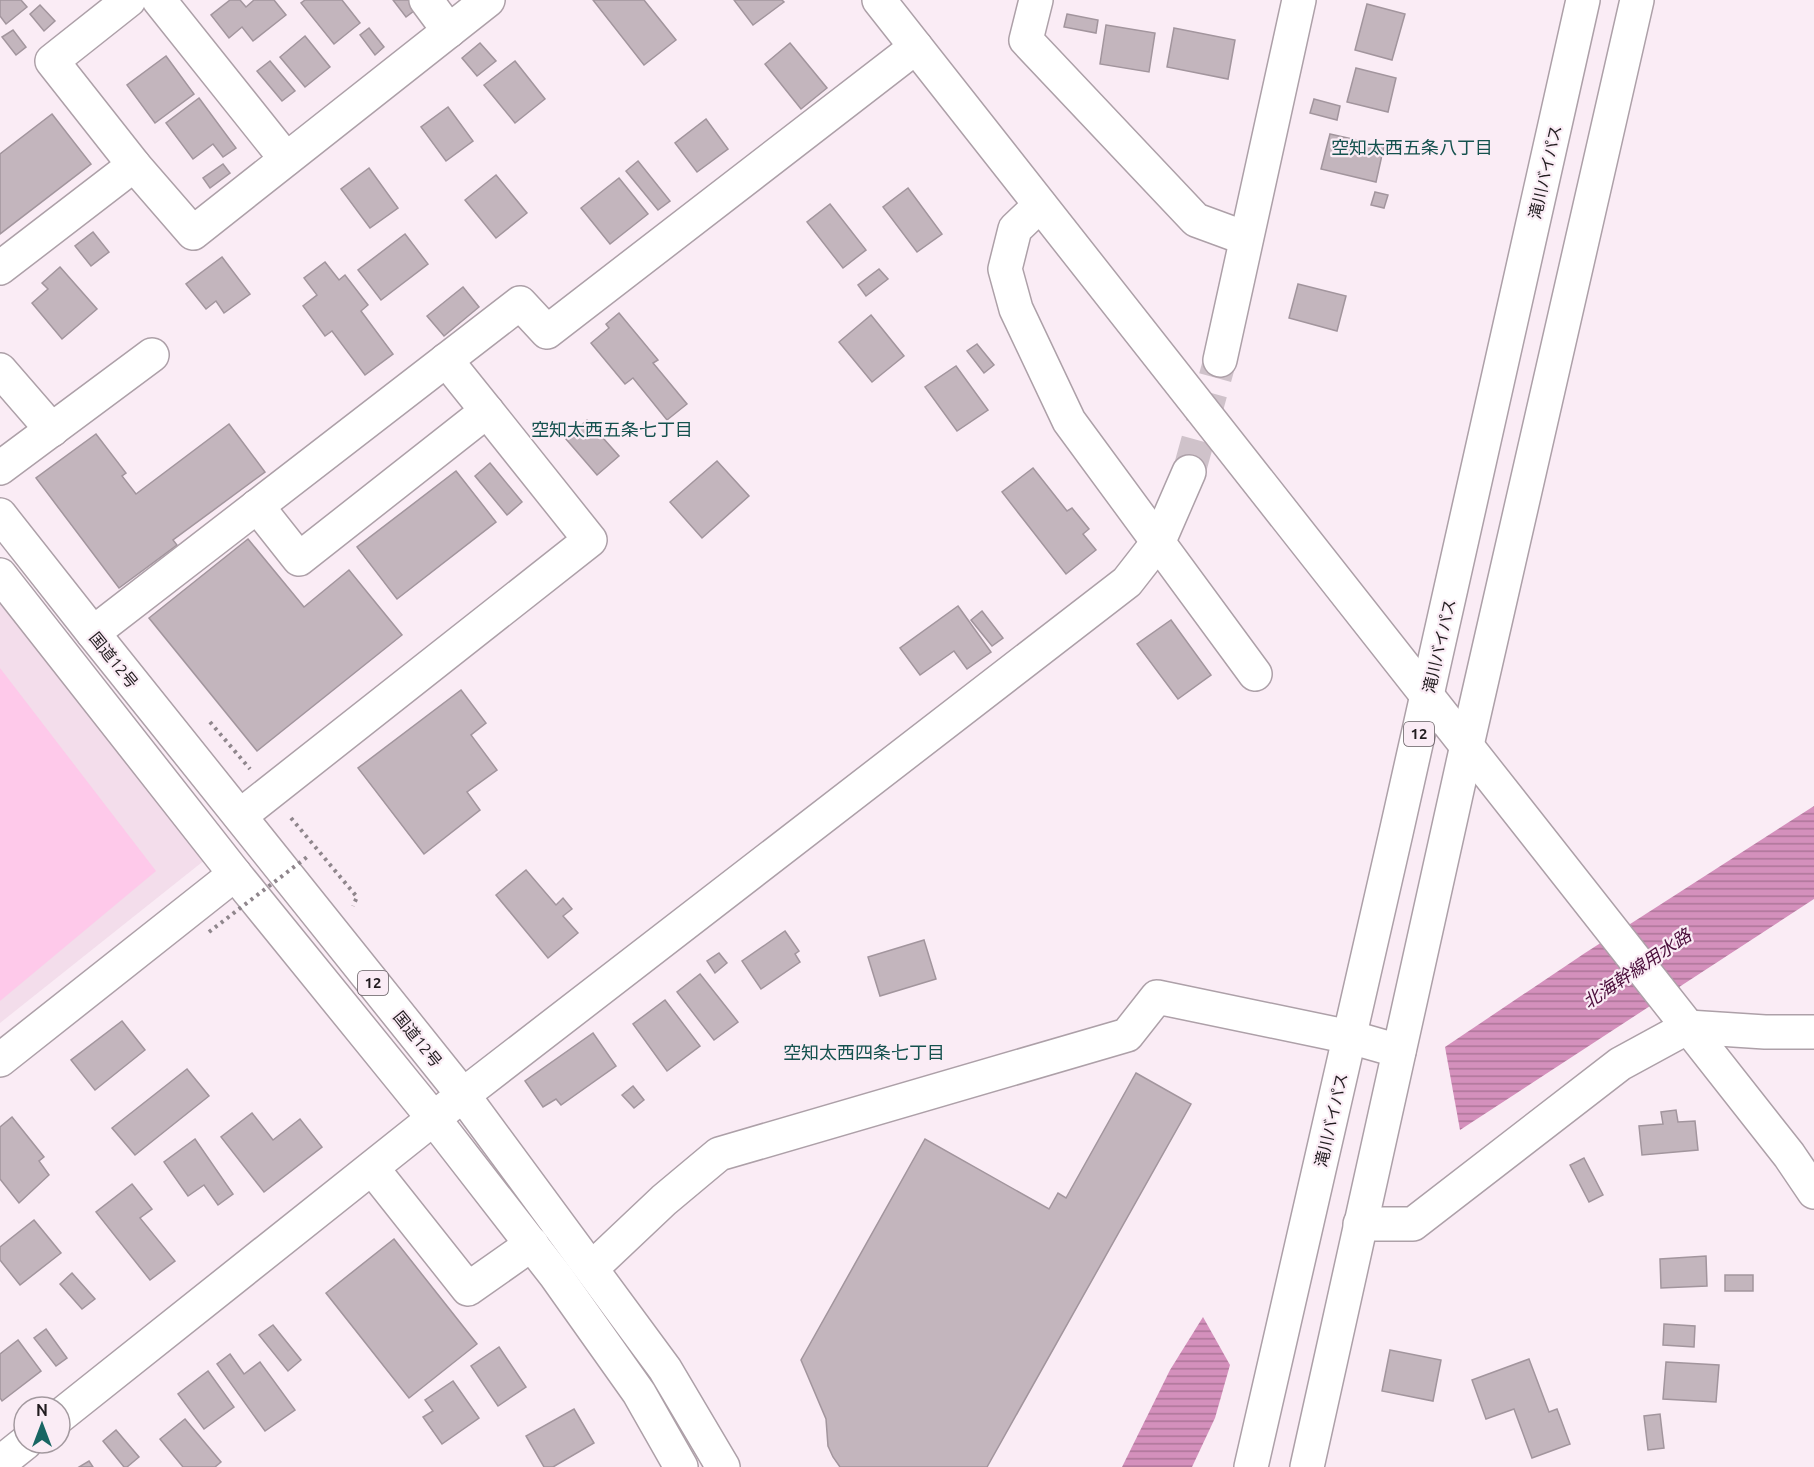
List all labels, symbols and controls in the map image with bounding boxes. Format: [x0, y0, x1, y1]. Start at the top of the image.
street label: 滝川バイパス [1525, 123, 1565, 221]
district label: 空知太西五条八丁目 [1331, 137, 1493, 157]
district label: 空知太西五条七丁目 [531, 419, 693, 439]
street label: 滝川バイパス [1419, 597, 1459, 695]
street label: 国道12号 [86, 629, 142, 691]
road number: 12 [1404, 722, 1434, 746]
water label: 北海幹線用水路 [1579, 924, 1696, 1012]
road number: 12 [358, 971, 388, 995]
street label: 国道12号 [390, 1008, 446, 1070]
district label: 空知太西四条七丁目 [783, 1042, 945, 1062]
street label: 滝川バイパス [1311, 1071, 1351, 1169]
north arrow [12, 1395, 72, 1455]
text: N [36, 1401, 48, 1419]

